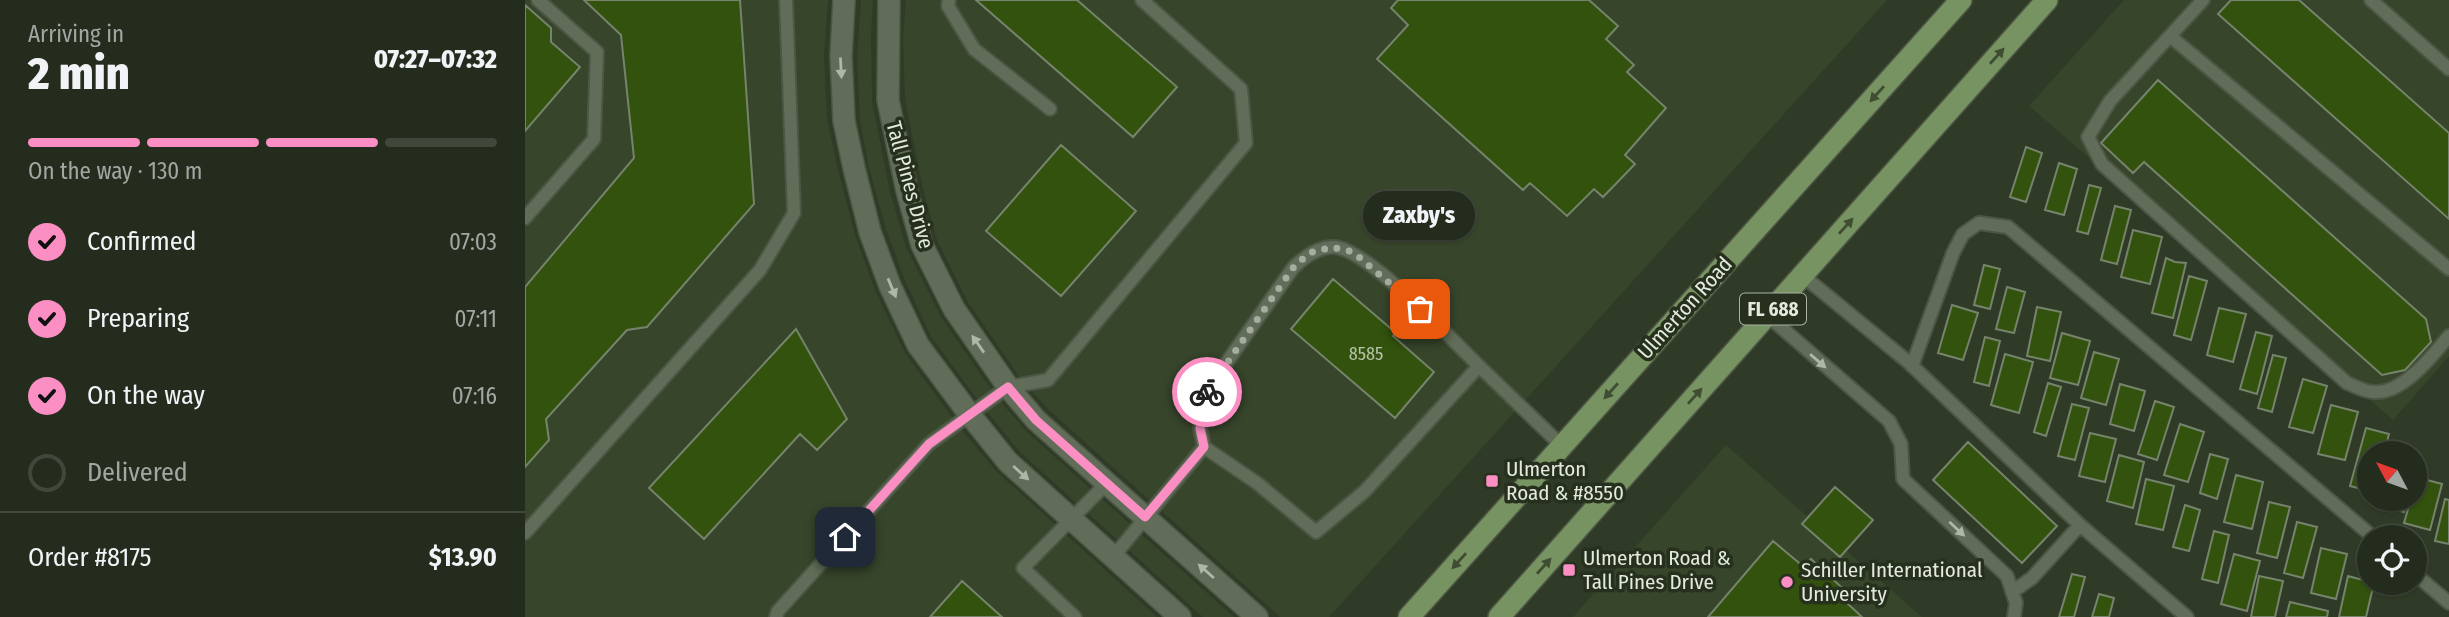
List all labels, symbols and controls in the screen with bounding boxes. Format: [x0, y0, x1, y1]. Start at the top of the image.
text: Arriving in [28, 20, 124, 48]
text: 07:27–07:32 [374, 44, 497, 75]
text: 2 min [28, 46, 130, 101]
one-way arrow [1989, 47, 2005, 65]
one-way arrow [836, 57, 847, 79]
one-way arrow [1869, 85, 1885, 103]
street label: Tall Pines Drive [881, 118, 939, 252]
text: On the way · 130 m [28, 157, 202, 185]
callout: Zaxby's [1364, 190, 1476, 239]
text: Zaxby's [1383, 201, 1455, 229]
one-way arrow [1838, 217, 1854, 235]
icon: check [28, 223, 66, 261]
text: Confirmed [87, 226, 197, 257]
text: 07:03 [449, 228, 497, 256]
street label: Ulmerton Road [1632, 251, 1738, 365]
one-way arrow [887, 278, 898, 299]
pin [1390, 279, 1450, 339]
icon: bag [1401, 290, 1439, 328]
road number: FL 688 [1740, 294, 1806, 324]
icon: check [28, 300, 66, 338]
text: Preparing [87, 303, 189, 334]
text: 07:11 [455, 305, 497, 333]
one-way arrow [971, 335, 985, 353]
house number: 8585 [1349, 343, 1383, 365]
one-way arrow [1809, 352, 1826, 368]
courier [1172, 357, 1242, 427]
icon: bike [1188, 373, 1226, 411]
icon: check [28, 377, 66, 415]
text: On the way [87, 380, 205, 411]
text: 07:16 [452, 382, 497, 410]
one-way arrow [1603, 382, 1619, 400]
one-way arrow [1687, 387, 1703, 405]
north arrow [2357, 441, 2427, 511]
map controls [2357, 441, 2427, 595]
place label: Ulmerton Road & #8550 [1506, 456, 1624, 506]
text: Delivered [87, 457, 188, 488]
one-way arrow [1013, 465, 1030, 481]
marker: Ulmerton Road & #8550 [1484, 473, 1500, 489]
pin [815, 507, 875, 567]
icon: home [826, 518, 864, 556]
one-way arrow [1948, 521, 1966, 537]
button: locate [2357, 525, 2427, 595]
text: Order #8175 [28, 542, 152, 573]
text: $13.90 [429, 542, 497, 573]
place label: Ulmerton Road & Tall Pines Drive [1583, 545, 1731, 595]
one-way arrow [1451, 552, 1467, 570]
one-way arrow [1536, 557, 1552, 575]
place label: Schiller International University [1801, 557, 1983, 607]
marker: Ulmerton Road & Tall Pines Drive [1561, 562, 1577, 578]
one-way arrow [1198, 564, 1215, 580]
marker: Schiller International University [1779, 574, 1795, 590]

